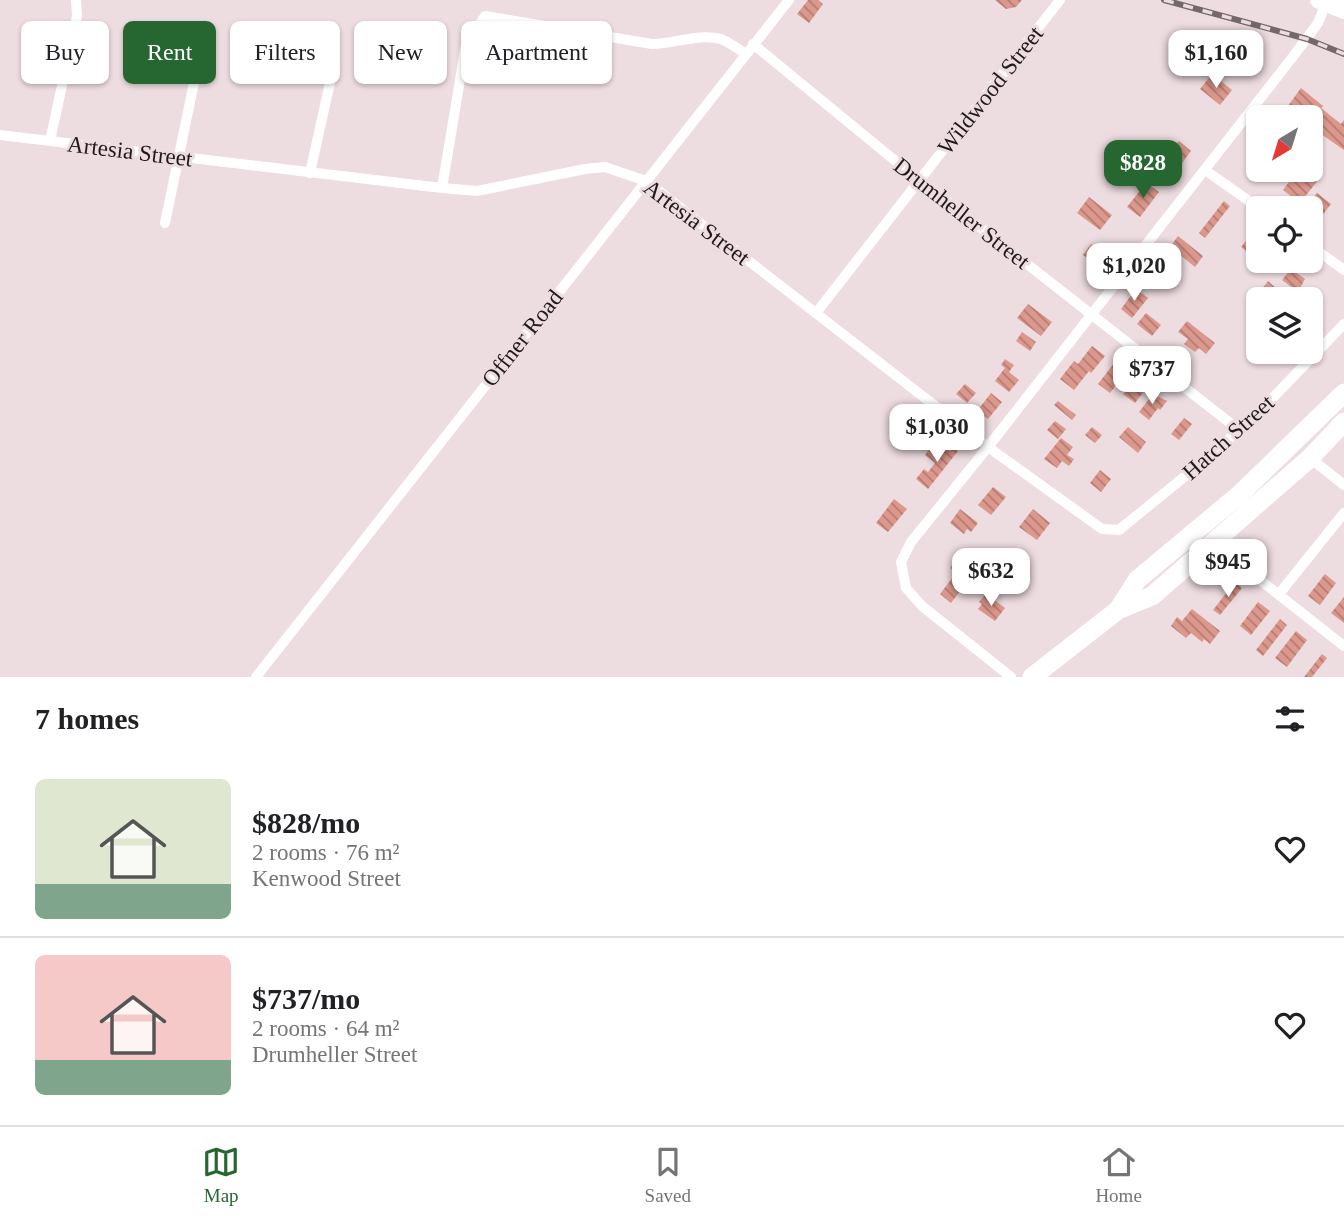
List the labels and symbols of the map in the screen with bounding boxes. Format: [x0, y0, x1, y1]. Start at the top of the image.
street label: Wildwood Street [933, 21, 1049, 159]
pin: $1,160 [1159, 31, 1273, 90]
north arrow [1246, 105, 1323, 182]
street label: Artesia Street [66, 131, 194, 172]
pin: $828 [1102, 140, 1184, 200]
street label: Drumheller Street [889, 153, 1035, 275]
street label: Artesia Street [639, 175, 755, 271]
pin: $1,020 [1077, 244, 1191, 303]
street label: Offner Road [477, 285, 568, 391]
pin: $737 [1111, 346, 1193, 406]
street label: Hatch Street [1177, 389, 1280, 485]
pin: $1,030 [880, 405, 994, 464]
pin: $945 [1187, 540, 1269, 599]
pin: $632 [950, 548, 1032, 608]

